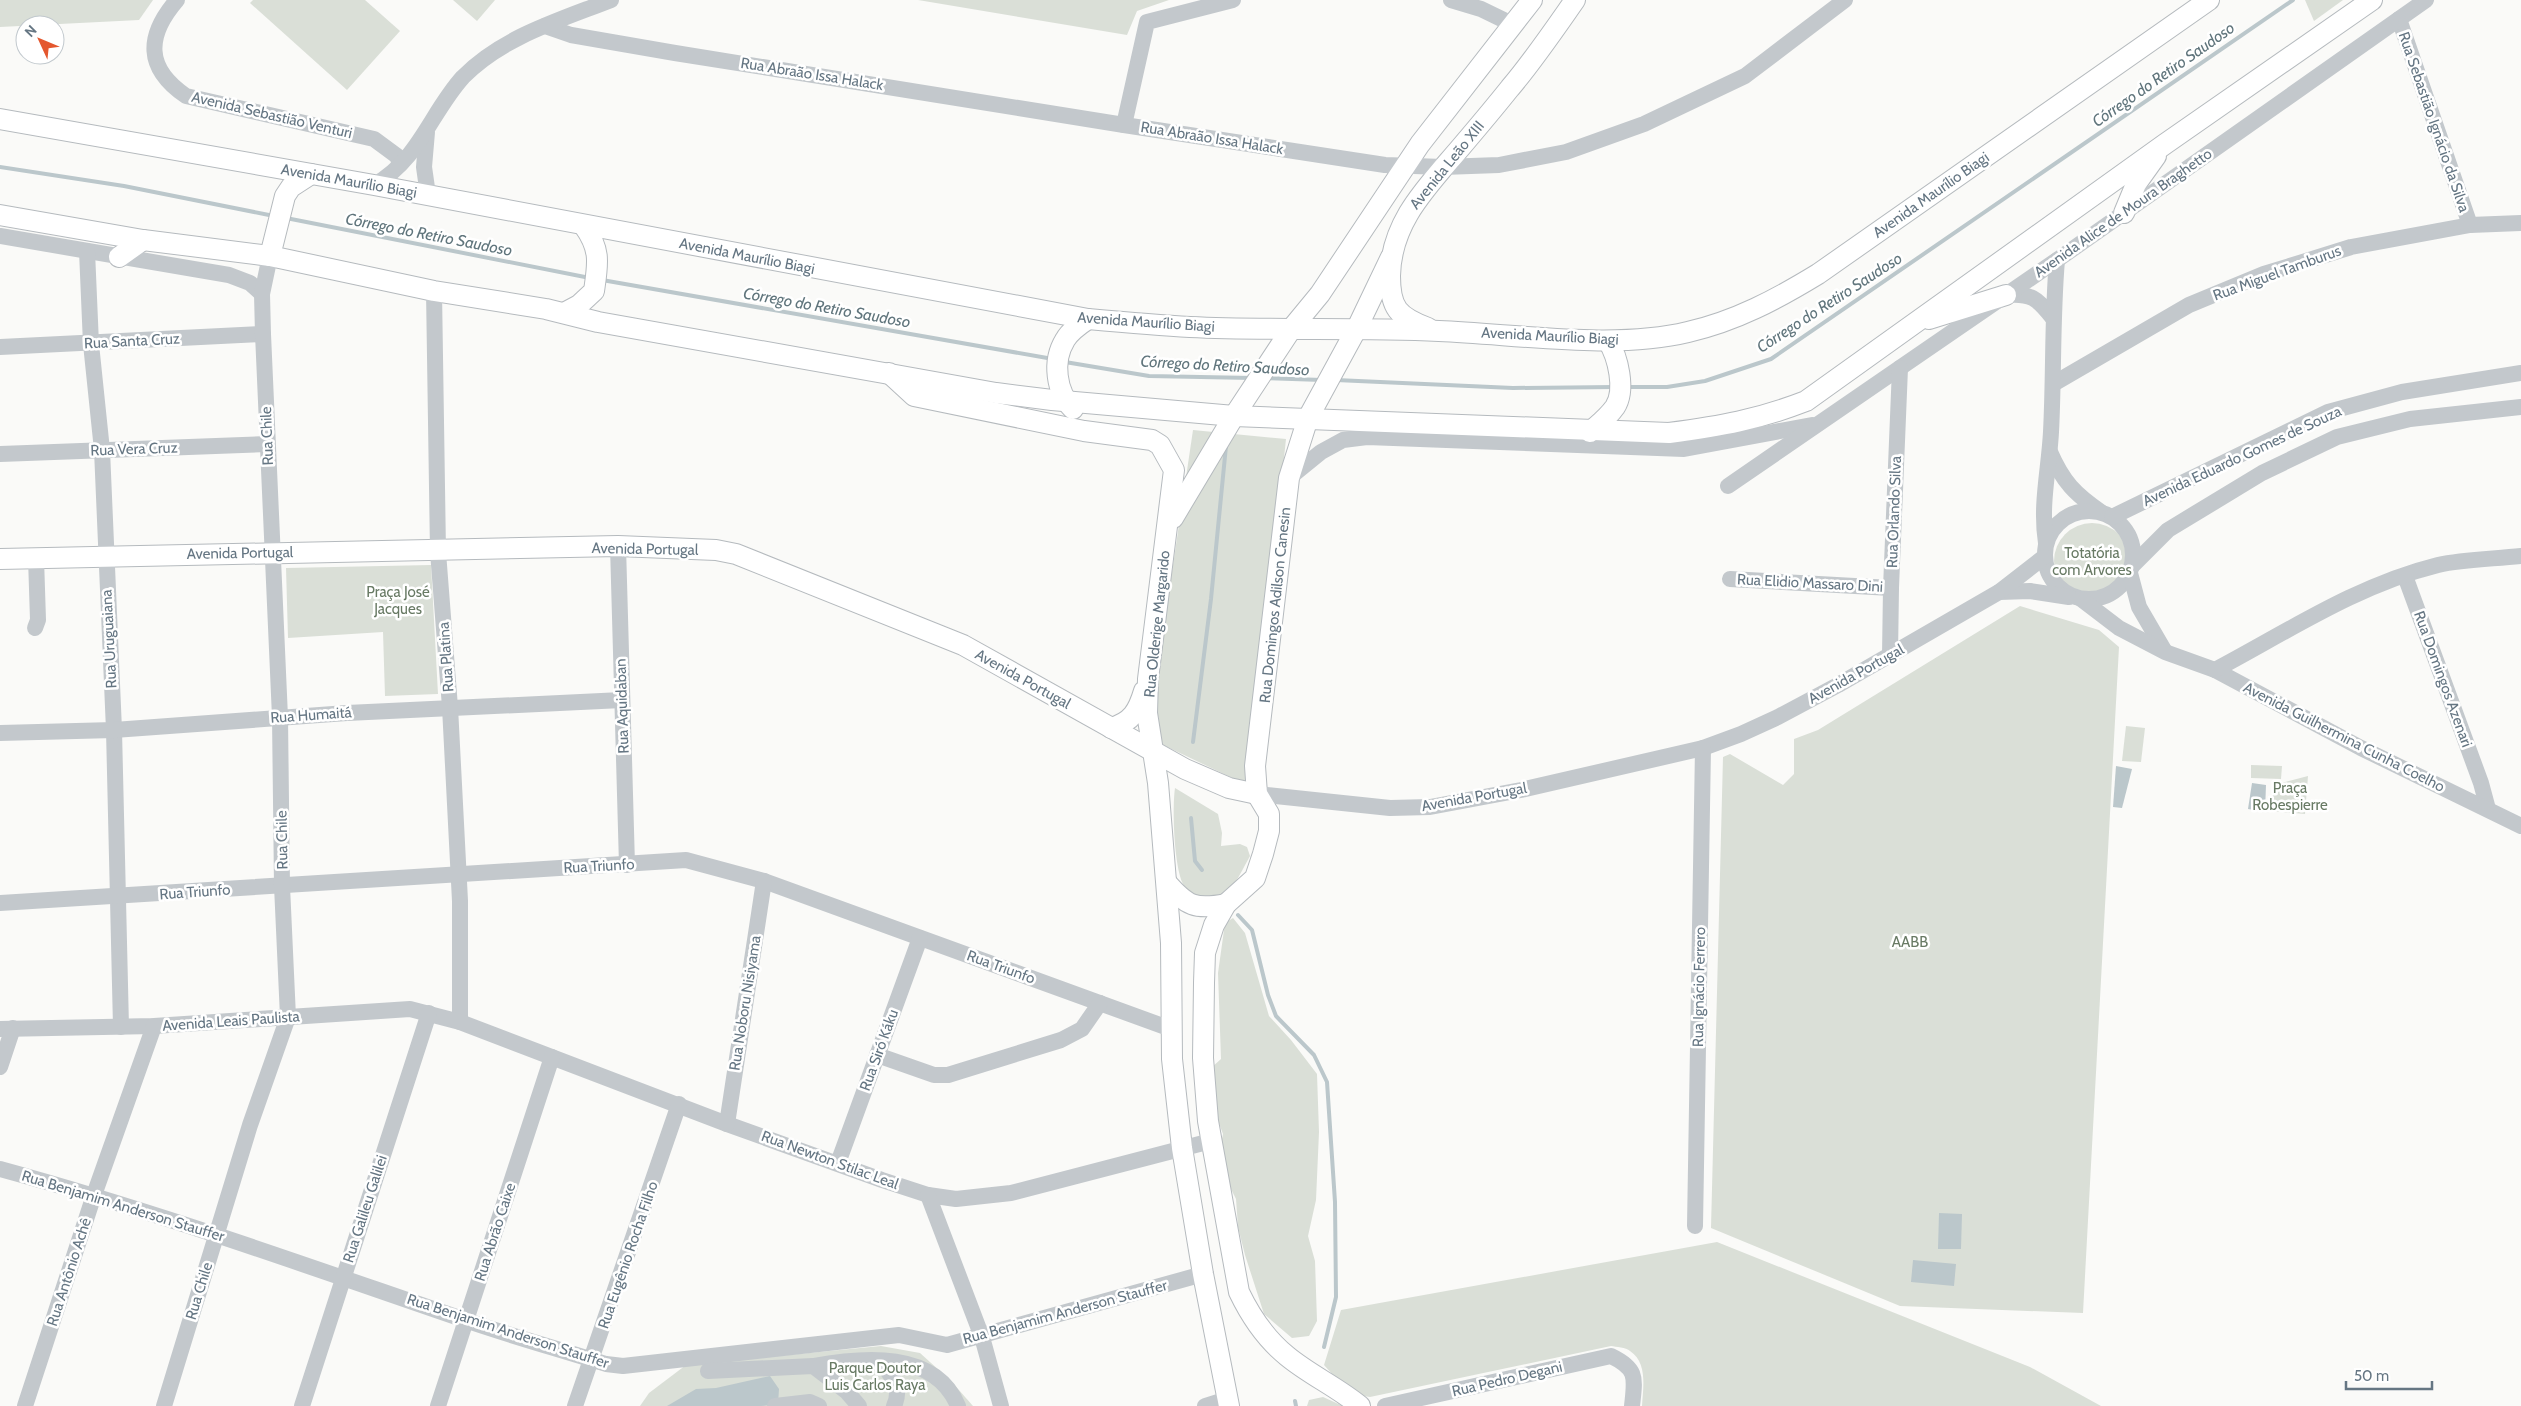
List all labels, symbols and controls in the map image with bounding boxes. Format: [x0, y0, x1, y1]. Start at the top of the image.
north arrow [15, 15, 65, 65]
water label: Córrego do Retiro Saudoso [2088, 18, 2238, 131]
text: N [21, 21, 41, 41]
street label: Rua Sebastião Ignácio da Silva [2395, 29, 2474, 215]
street label: Rua Abraão Issa Halack [739, 54, 885, 94]
street label: Avenida Sebastião Venturi [190, 88, 354, 142]
street label: Avenida Leão XIII [1406, 117, 1488, 213]
street label: Rua Abraão Issa Halack [1139, 118, 1285, 158]
street label: Avenida Alice de Moura Braghetto [2031, 145, 2215, 281]
street label: Avenida Maurílio Biagi [1869, 148, 1993, 242]
street label: Avenida Maurílio Biagi [280, 160, 418, 202]
water label: Córrego do Retiro Saudoso [344, 209, 514, 260]
street label: Avenida Maurílio Biagi [678, 234, 816, 278]
street label: Rua Miguel Tamburus [2211, 241, 2343, 305]
water label: Córrego do Retiro Saudoso [1753, 248, 1905, 357]
water label: Córrego do Retiro Saudoso [742, 283, 912, 332]
street label: Avenida Maurílio Biagi [1077, 308, 1215, 336]
street label: Avenida Maurílio Biagi [1481, 323, 1619, 349]
street label: Rua Santa Cruz [84, 330, 180, 352]
water label: Córrego do Retiro Saudoso [1140, 352, 1310, 379]
street label: Avenida Eduardo Gomes de Souza [2140, 402, 2345, 510]
street label: Rua Chile [257, 406, 277, 466]
street label: Rua Vera Cruz [90, 438, 178, 460]
street label: Rua Orlando Silva [1883, 455, 1905, 568]
street label: Rua Domingos Adilson Canesin [1256, 506, 1294, 704]
street label: Avenida Portugal [592, 539, 699, 559]
street label: Avenida Portugal [187, 543, 294, 563]
park label: Totatória com Arvores [2052, 544, 2132, 579]
street label: Rua Olderige Margarido [1140, 550, 1174, 698]
street label: Rua Elidio Massaro Dini [1737, 570, 1883, 596]
park label: Praça José Jacques [366, 583, 430, 618]
street label: Rua Uruguaiana [97, 588, 121, 689]
street label: Rua Domingos Azenari [2410, 608, 2476, 750]
street label: Rua Platina [435, 621, 457, 693]
street label: Avenida Portugal [1805, 640, 1907, 708]
street label: Avenida Portugal [972, 645, 1074, 713]
street label: Rua Aquidaban [611, 658, 633, 754]
street label: Avenida Guilhermina Cunha Coelho [2240, 678, 2448, 796]
street label: Rua Humaitá [270, 703, 353, 727]
street label: Avenida Portugal [1420, 779, 1529, 815]
park label: Praça Robespierre [2252, 779, 2328, 814]
street label: Rua Chile [272, 810, 292, 870]
street label: Rua Triunfo [563, 855, 635, 877]
street label: Rua Triunfo [159, 881, 231, 903]
street label: Rua Ignácio Ferrero [1689, 927, 1709, 1047]
street label: Rua Noboru Nisiyama [725, 933, 765, 1072]
park label: AABB [1892, 933, 1928, 951]
street label: Rua Triunfo [964, 946, 1038, 988]
street label: Avenida Leais Paulista [162, 1007, 301, 1035]
street label: Rua Siró Káku [856, 1007, 902, 1093]
street label: Rua Newton Stilac Leal [759, 1127, 901, 1193]
street label: Rua Galileu Galilei [339, 1153, 391, 1265]
street label: Rua Benjamim Anderson Stauffer [19, 1167, 227, 1246]
street label: Rua Eugênio Rocha Filho [594, 1179, 662, 1331]
street label: Rua Abrão Caixe [471, 1180, 519, 1284]
street label: Rua Antônio Achê [43, 1215, 95, 1328]
street label: Rua Chile [182, 1260, 216, 1322]
street label: Rua Benjamim Anderson Stauffer [961, 1276, 1169, 1348]
street label: Rua Benjamim Anderson Stauffer [405, 1290, 611, 1372]
street label: Rua Pedro Degani [1450, 1358, 1564, 1400]
scale bar [2346, 1358, 2432, 1390]
park label: Parque Doutor Luis Carlos Raya [824, 1359, 926, 1394]
text: 50 m [2354, 1367, 2389, 1385]

